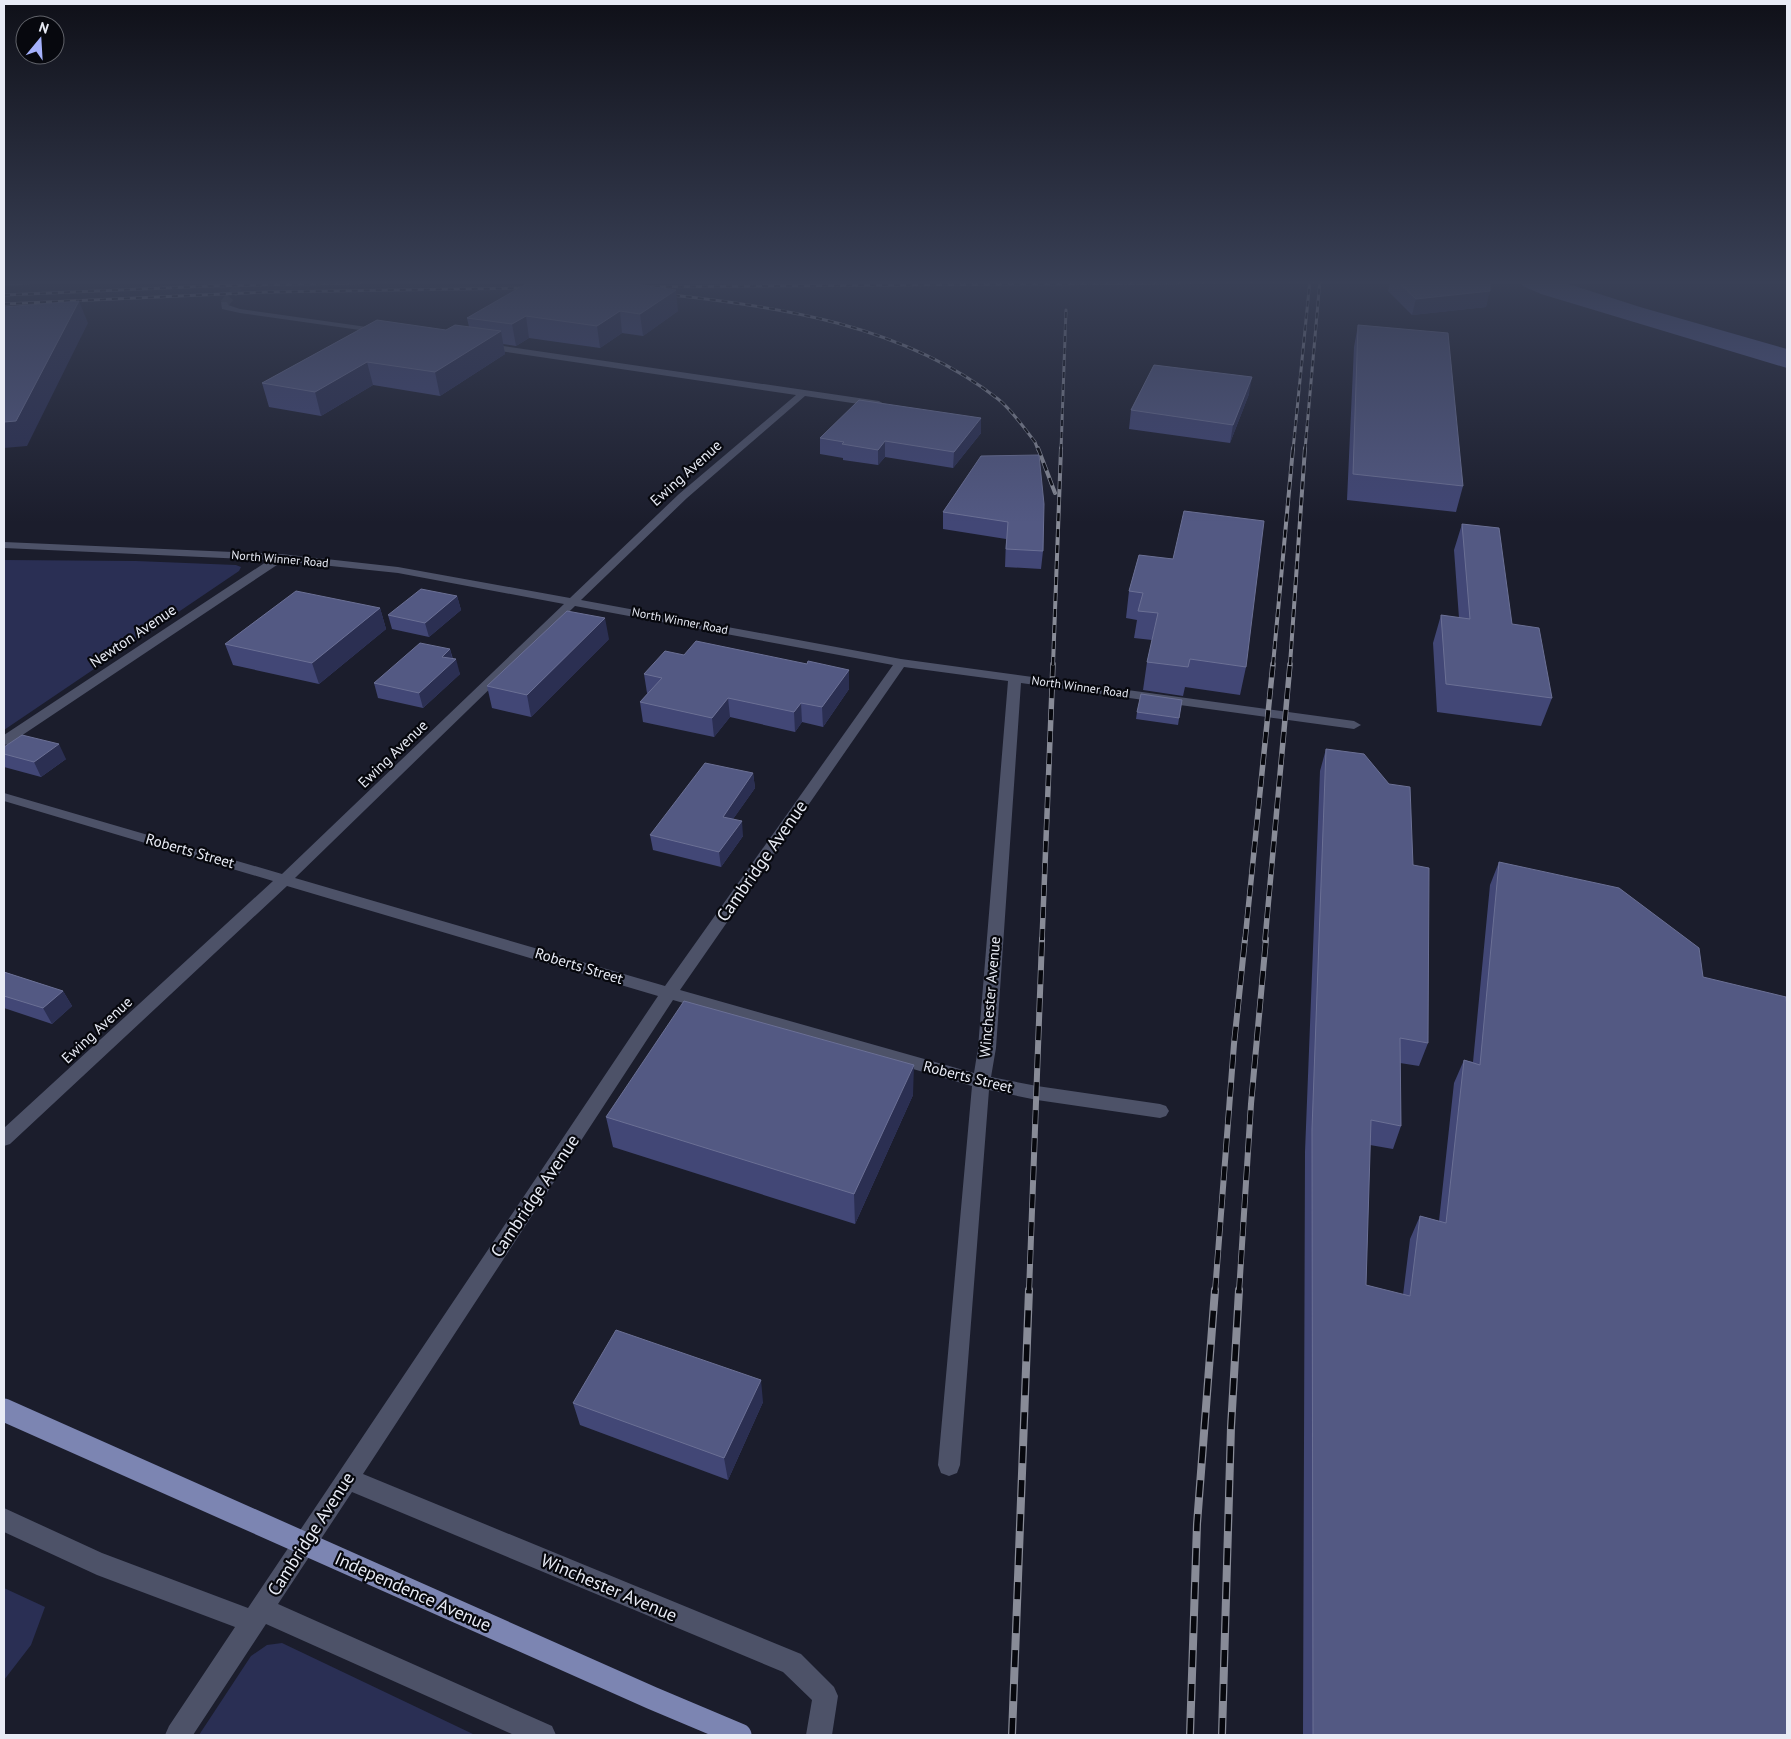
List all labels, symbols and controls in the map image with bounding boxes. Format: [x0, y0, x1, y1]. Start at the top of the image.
north arrow [15, 15, 65, 65]
text: N [37, 18, 51, 38]
street label: Ewing Avenue [646, 436, 725, 510]
street label: North Winner Road [231, 547, 329, 570]
street label: Newton Avenue [86, 600, 180, 671]
street label: North Winner Road [631, 604, 729, 637]
street label: North Winner Road [1031, 672, 1129, 701]
street label: Ewing Avenue [354, 716, 432, 792]
street label: Cambridge Avenue [711, 795, 812, 926]
street label: Roberts Street [144, 829, 237, 872]
street label: Winchester Avenue [975, 936, 1004, 1058]
street label: Roberts Street [533, 943, 626, 988]
street label: Ewing Avenue [57, 992, 136, 1067]
street label: Roberts Street [922, 1056, 1015, 1097]
street label: Cambridge Avenue [485, 1130, 584, 1261]
street label: Cambridge Avenue [262, 1467, 359, 1600]
street label: Independence Avenue [332, 1547, 495, 1636]
street label: Winchester Avenue [538, 1548, 681, 1627]

